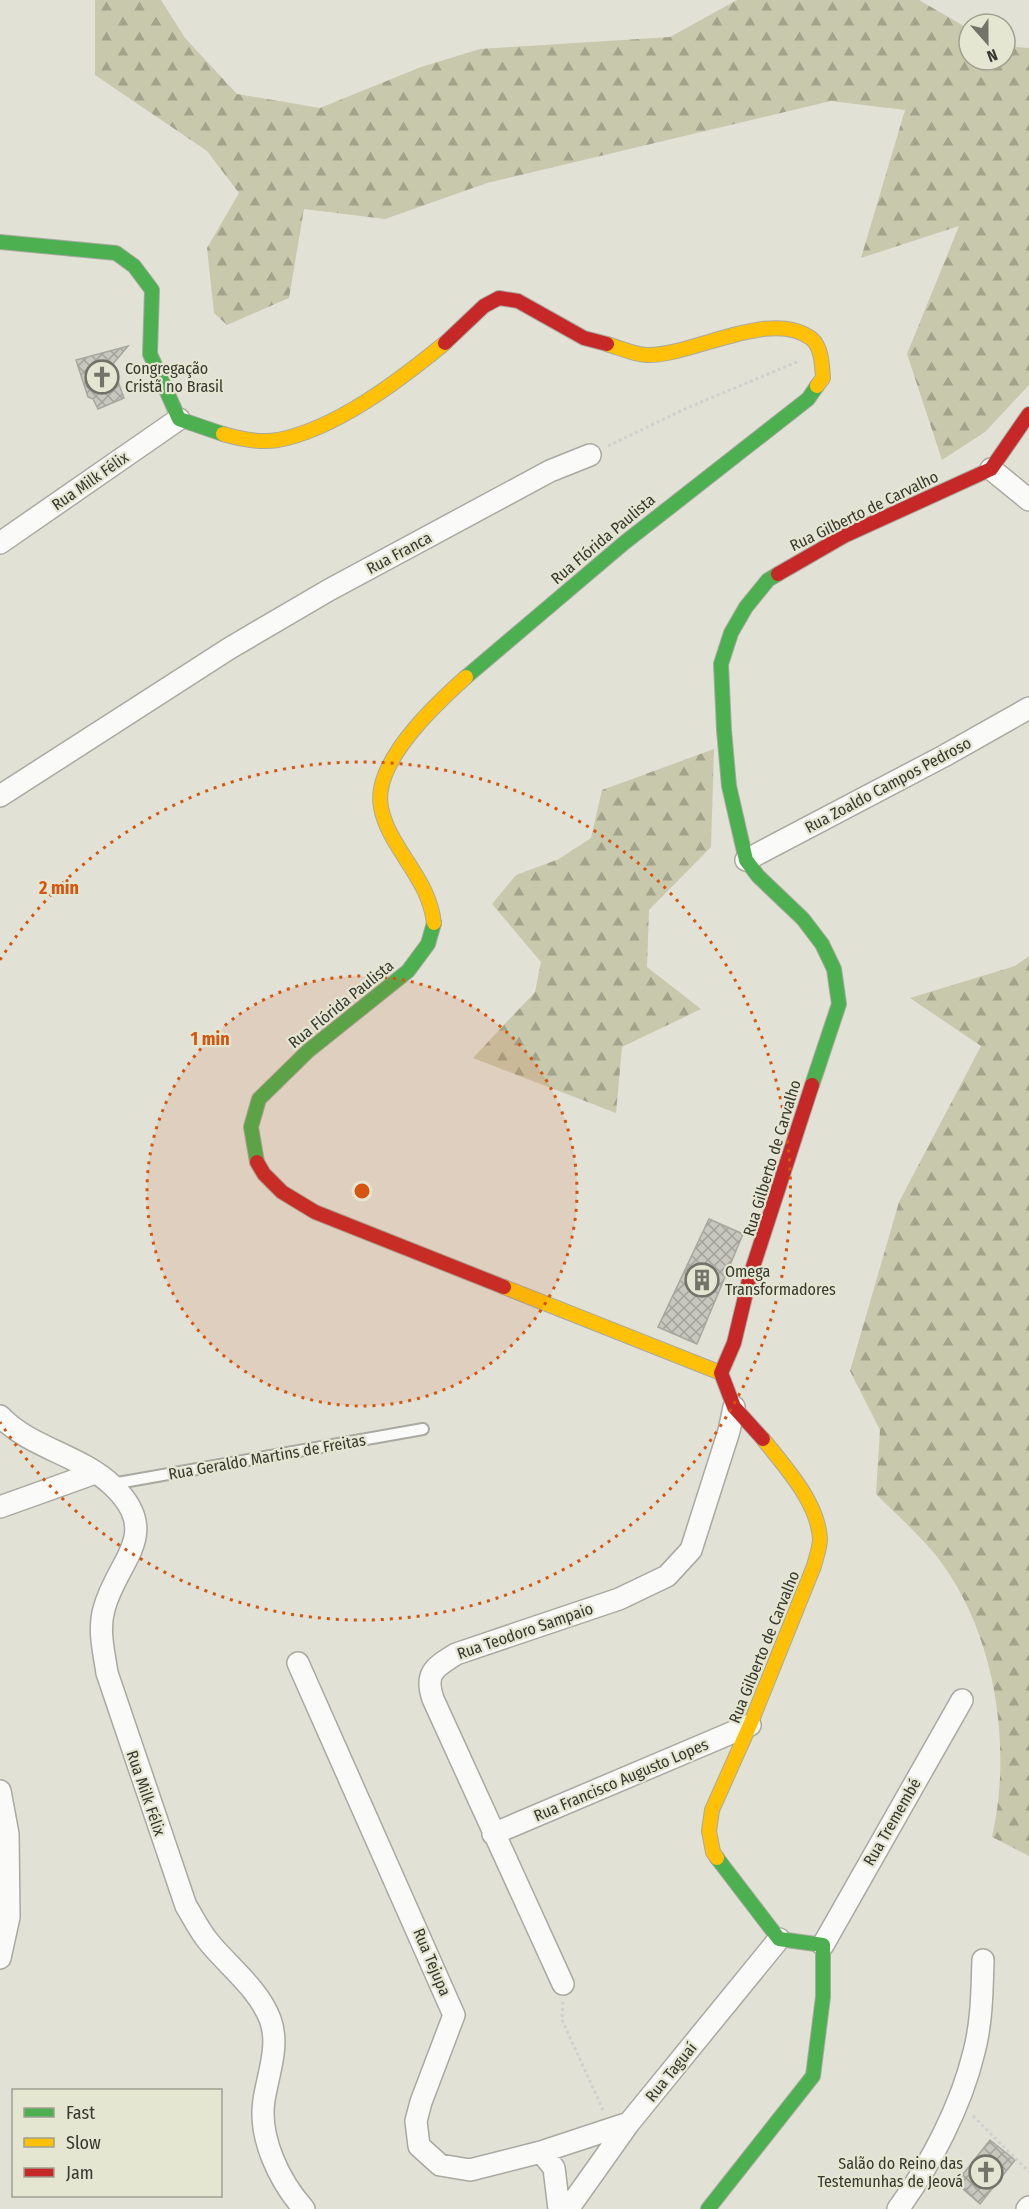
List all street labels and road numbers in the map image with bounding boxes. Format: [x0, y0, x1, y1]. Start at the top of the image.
street label: Rua Milk Félix [48, 448, 132, 514]
street label: Rua Gilberto de Carvalho [787, 467, 941, 555]
street label: Rua Flórida Paulista [547, 490, 659, 588]
street label: Rua Franca [363, 528, 435, 578]
street label: Rua Zoaldo Campos Pedroso [802, 733, 974, 837]
street label: Rua Flórida Paulista [285, 956, 397, 1052]
street label: Rua Gilberto de Carvalho [739, 1077, 805, 1239]
street label: Rua Geraldo Martins de Freitas [167, 1430, 367, 1484]
street label: Rua Gilberto de Carvalho [725, 1568, 803, 1726]
street label: Rua Teodoro Sampaio [455, 1599, 595, 1663]
street label: Rua Francisco Augusto Lopes [531, 1734, 711, 1825]
street label: Rua Milk Félix [123, 1748, 169, 1838]
street label: Rua Tremembé [859, 1775, 925, 1869]
street label: Rua Tejupa [409, 1925, 455, 1999]
street label: Rua Taguaí [641, 2039, 701, 2105]

